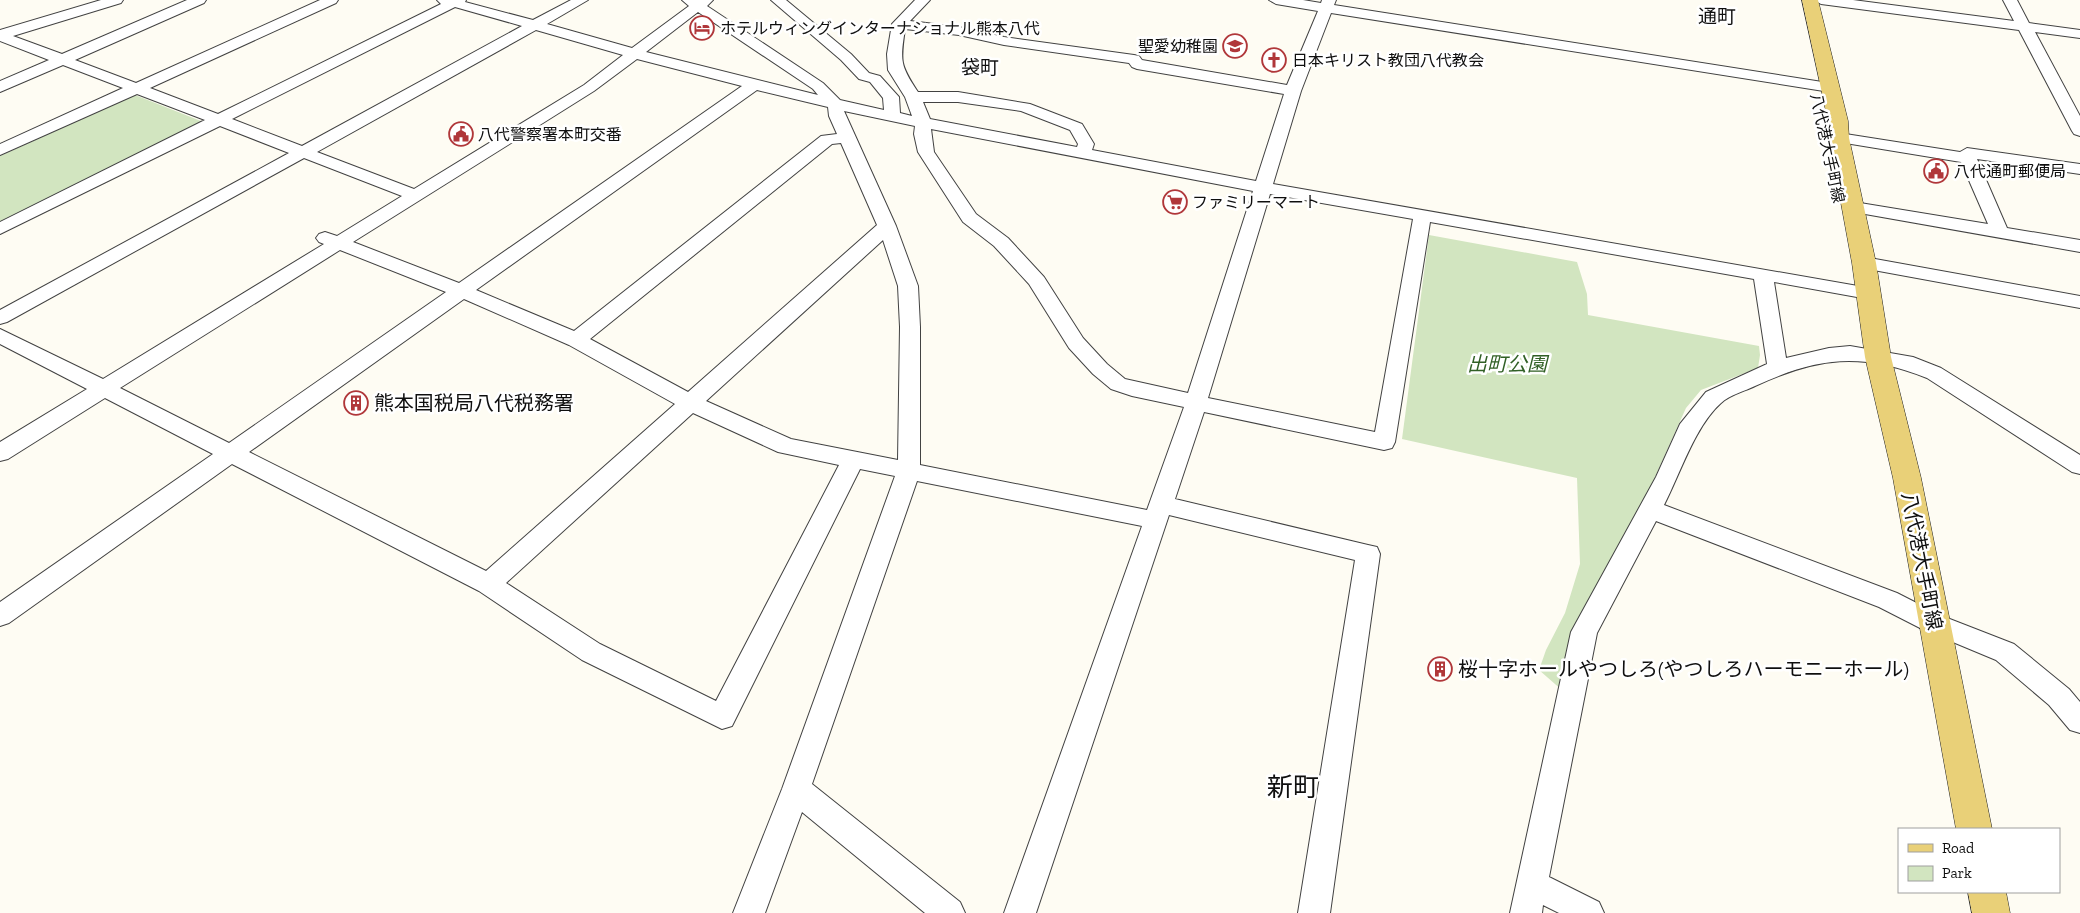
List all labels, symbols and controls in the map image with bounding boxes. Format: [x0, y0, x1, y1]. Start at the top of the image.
district label: 通町 [1698, 5, 1736, 28]
hotel icon: ホテルウィングインターナショナル熊本八代 [689, 15, 715, 41]
place label: ホテルウィングインターナショナル熊本八代 [720, 19, 1040, 38]
school or university icon: 聖愛幼稚園 [1222, 33, 1248, 59]
place label: 聖愛幼稚園 [1138, 37, 1218, 56]
church icon: 日本キリスト教団八代教会 [1261, 47, 1287, 73]
place label: 日本キリスト教団八代教会 [1292, 51, 1484, 70]
district label: 袋町 [961, 56, 999, 79]
street label: 八代港大手町線 [1807, 91, 1848, 205]
public building icon: 八代警察署本町交番 [448, 121, 474, 147]
place label: 八代警察署本町交番 [478, 125, 622, 144]
public building icon: 八代通町郵便局 [1923, 158, 1949, 184]
place label: 八代通町郵便局 [1954, 162, 2066, 181]
supermarket icon: ファミリーマート [1162, 189, 1188, 215]
place label: ファミリーマート [1192, 193, 1320, 212]
park label: 出町公園 [1467, 352, 1550, 376]
building icon: 熊本国税局八代税務署 [343, 390, 369, 416]
place label: 熊本国税局八代税務署 [374, 391, 574, 415]
street label: 八代港大手町線 [1897, 490, 1947, 632]
building icon: 桜十字ホールやつしろ(やつしろハーモニーホール) [1427, 656, 1453, 682]
place label: 桜十字ホールやつしろ(やつしろハーモニーホール) [1458, 657, 1909, 681]
district label: 新町 [1267, 771, 1319, 803]
legend [1898, 828, 2060, 893]
text: Road [1942, 839, 1975, 857]
text: Park [1942, 864, 1972, 882]

